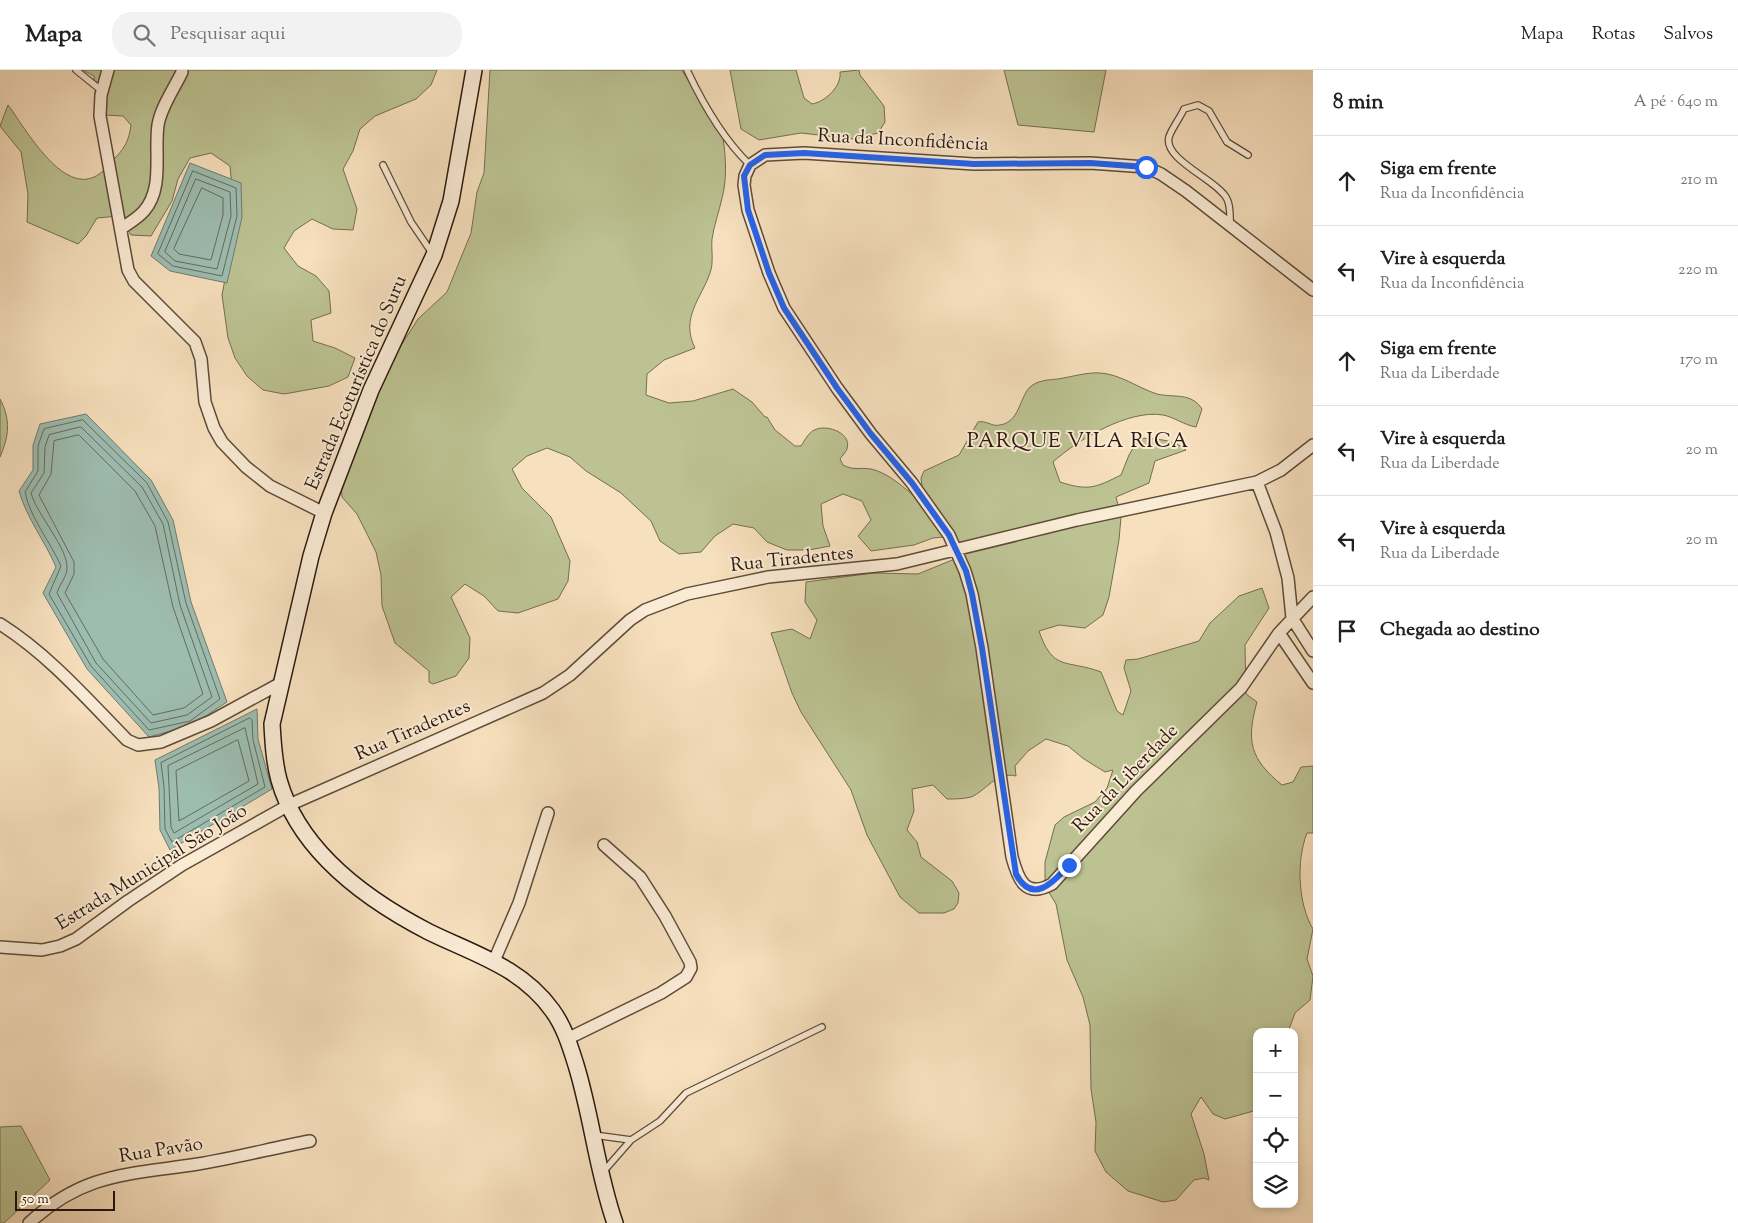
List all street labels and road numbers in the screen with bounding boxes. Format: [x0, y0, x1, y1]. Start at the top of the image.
street label: Rua da Inconfidência [817, 123, 990, 159]
street label: Estrada Ecoturística do Suru [299, 271, 415, 495]
street label: Rua Tiradentes [729, 540, 855, 580]
street label: Rua Tiradentes [351, 694, 475, 768]
street label: Rua da Liberdade [1067, 718, 1185, 839]
street label: Estrada Municipal São João [51, 798, 253, 938]
street label: Rua Pavão [117, 1131, 205, 1171]

